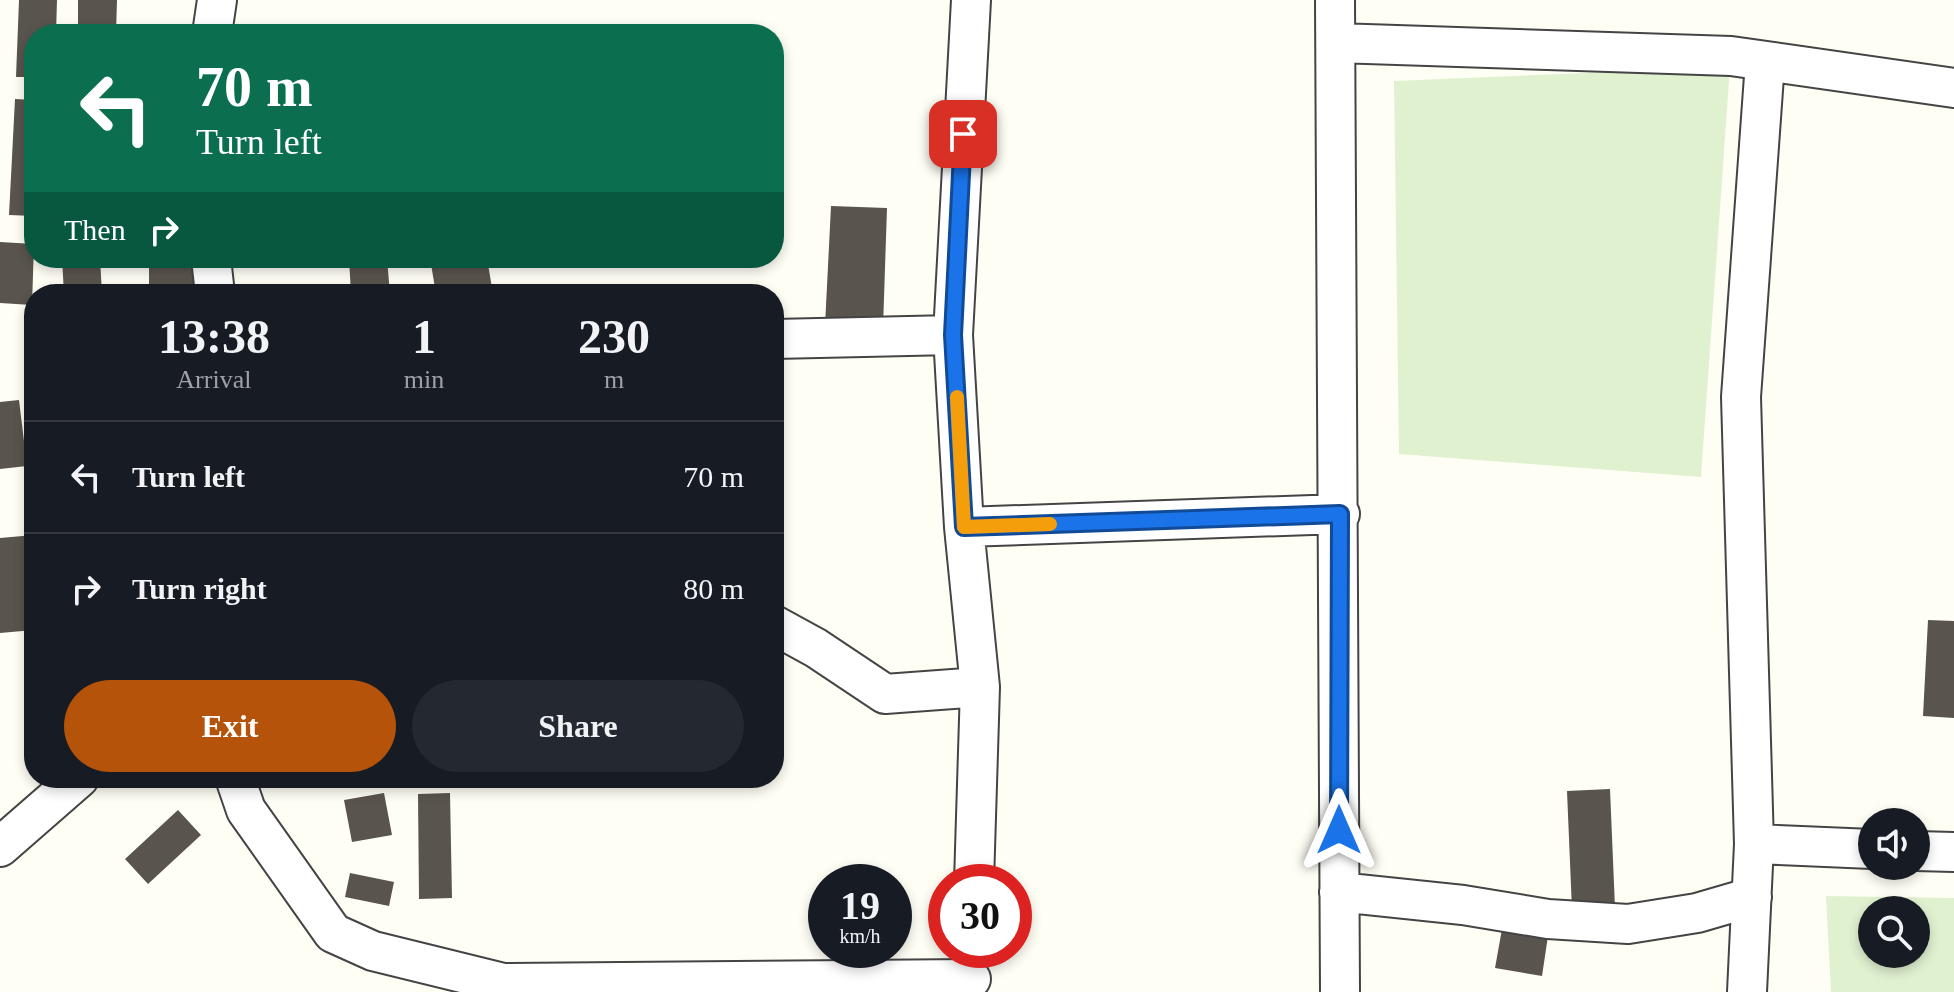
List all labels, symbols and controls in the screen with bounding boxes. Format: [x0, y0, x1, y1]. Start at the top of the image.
icon: left [64, 56, 168, 160]
text: 70 m [196, 56, 313, 118]
pin [929, 100, 997, 168]
icon: arrive [941, 112, 985, 156]
text: Turn left [196, 122, 322, 162]
icon: right [142, 208, 186, 252]
text: Then [64, 213, 126, 246]
text: 13:38 [158, 310, 270, 363]
text: 1 [412, 310, 436, 363]
text: 230 [578, 310, 650, 363]
text: Arrival [176, 365, 251, 394]
text: min [404, 365, 444, 394]
text: m [604, 365, 624, 394]
icon: left [64, 455, 108, 499]
text: Turn left [132, 460, 245, 493]
text: 70 m [683, 460, 744, 493]
icon: right [64, 567, 108, 611]
text: Turn right [132, 572, 267, 605]
text: 80 m [683, 572, 744, 605]
button: Exit [64, 680, 396, 772]
button: Share [412, 680, 744, 772]
position arrow [1297, 788, 1381, 872]
map controls [1858, 808, 1930, 968]
button: sound [1858, 808, 1930, 880]
speed limit sign: 30 [928, 864, 1032, 968]
text: 19 [840, 883, 880, 928]
button: search [1858, 896, 1930, 968]
text: km/h [839, 925, 881, 947]

